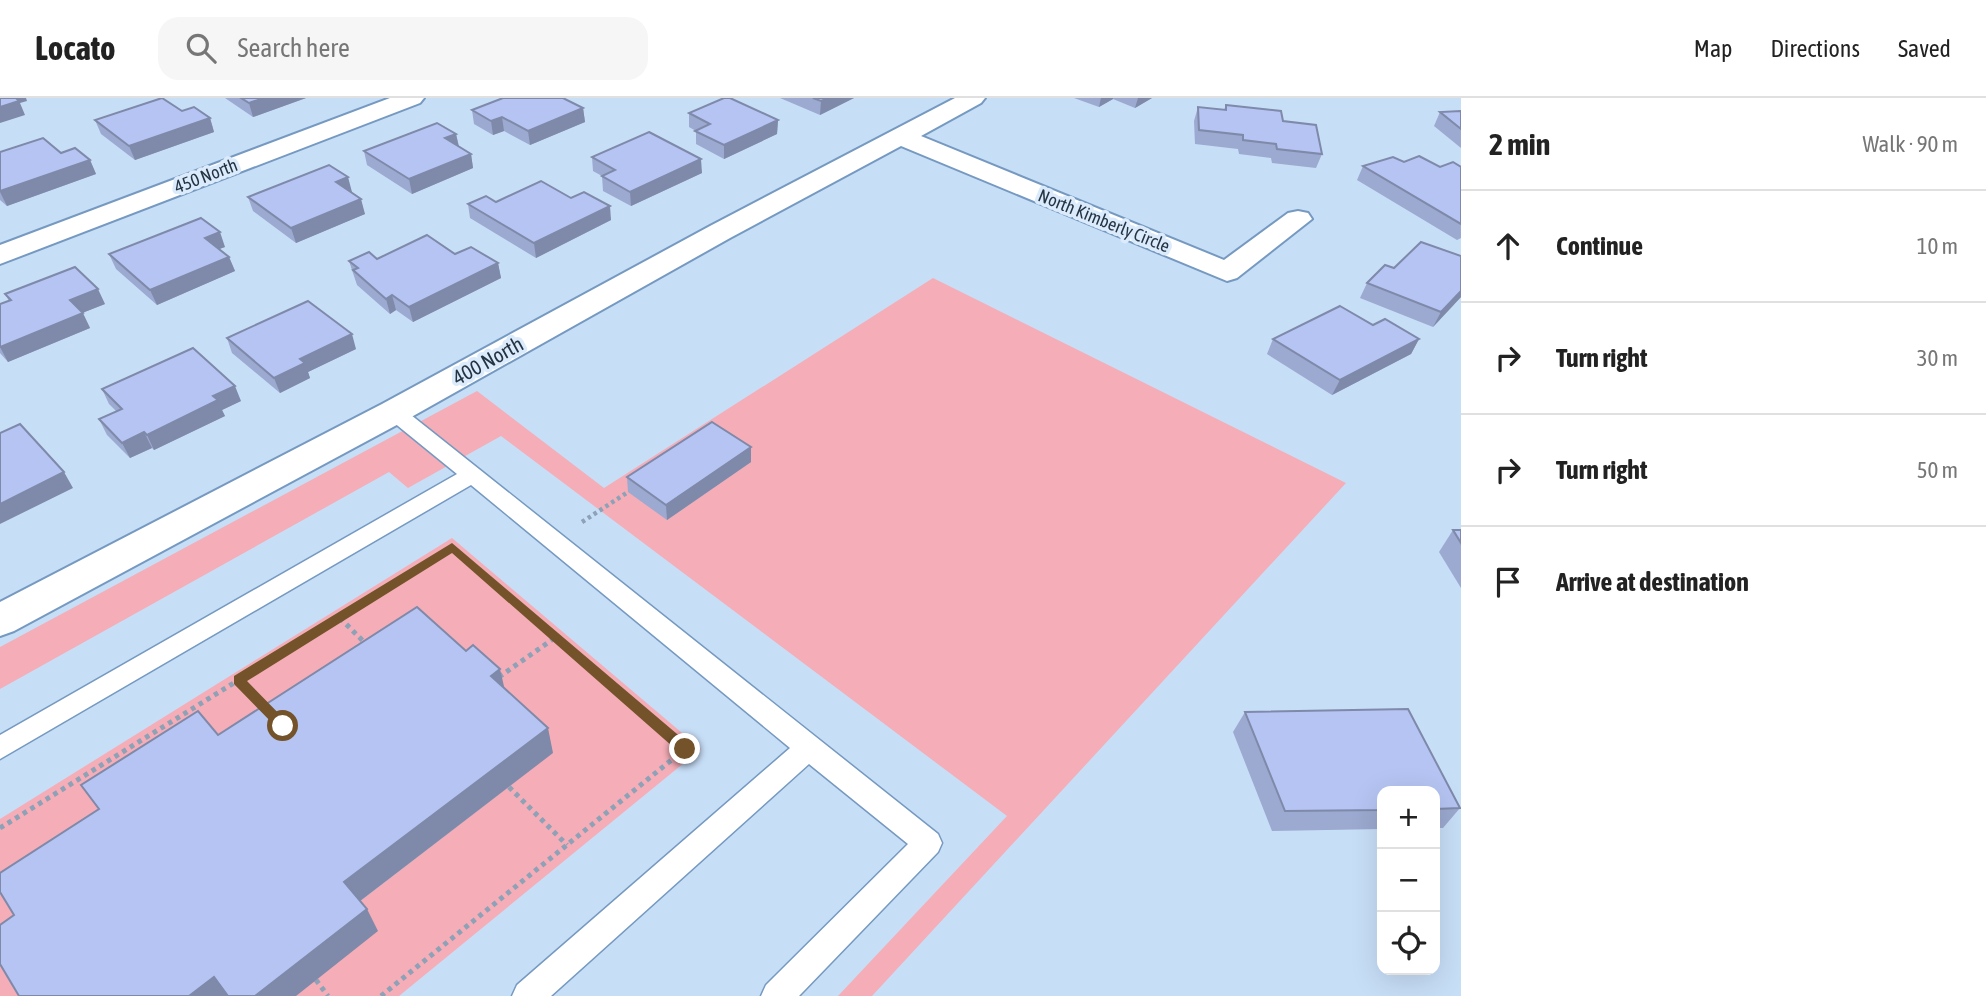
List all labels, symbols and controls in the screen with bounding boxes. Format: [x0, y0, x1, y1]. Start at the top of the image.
search box [158, 17, 648, 80]
text: Locato [35, 29, 116, 67]
icon: search [182, 29, 220, 67]
text: Search here [238, 33, 350, 63]
text: Map [1694, 35, 1732, 62]
text: Directions [1770, 35, 1860, 62]
text: Saved [1898, 35, 1951, 62]
text: 2 min [1489, 127, 1550, 161]
text: Walk · 90 m [1863, 131, 1958, 157]
street label: 450 North [171, 154, 240, 197]
street label: North Kimberly Circle [1035, 185, 1173, 256]
icon: ahead [1489, 227, 1527, 265]
text: Continue [1556, 231, 1643, 261]
text: 10 m [1917, 233, 1958, 259]
street label: 400 North [448, 331, 527, 389]
icon: right [1489, 339, 1527, 377]
text: Turn right [1556, 343, 1647, 373]
text: 30 m [1917, 345, 1958, 371]
icon: right [1489, 451, 1527, 489]
text: Turn right [1556, 455, 1647, 485]
text: 50 m [1917, 457, 1958, 483]
icon: arrive [1489, 563, 1527, 601]
text: Arrive at destination [1556, 567, 1749, 597]
route start [267, 710, 298, 741]
route end [669, 733, 700, 764]
map controls [1377, 786, 1440, 975]
button: + [1377, 786, 1440, 849]
button: − [1377, 849, 1440, 912]
button: locate [1377, 912, 1440, 975]

